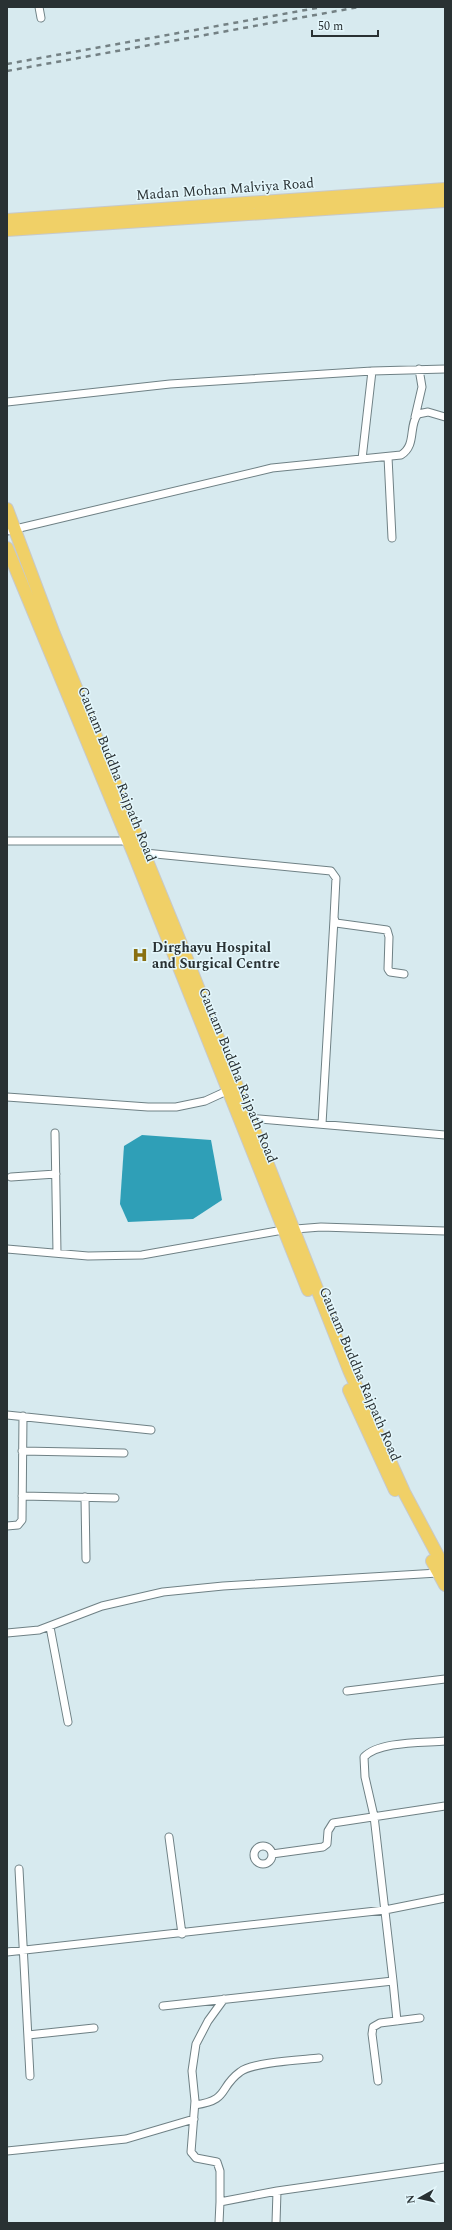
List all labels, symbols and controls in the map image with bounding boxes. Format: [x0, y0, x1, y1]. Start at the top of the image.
scale bar [312, 12, 378, 38]
text: 50 m [318, 17, 343, 36]
street label: Madan Mohan Malviya Road [135, 172, 315, 206]
street label: Gautam Buddha Rajpath Road [72, 683, 162, 865]
place label: Dirghayu Hospital and Surgical Centre [152, 937, 280, 974]
hospital icon: Dirghayu Hospital and Surgical Centre [131, 946, 149, 964]
street label: Gautam Buddha Rajpath Road [193, 984, 283, 1166]
street label: Gautam Buddha Rajpath Road [314, 1284, 406, 1465]
north arrow [400, 2178, 440, 2218]
text: N [402, 2194, 420, 2205]

